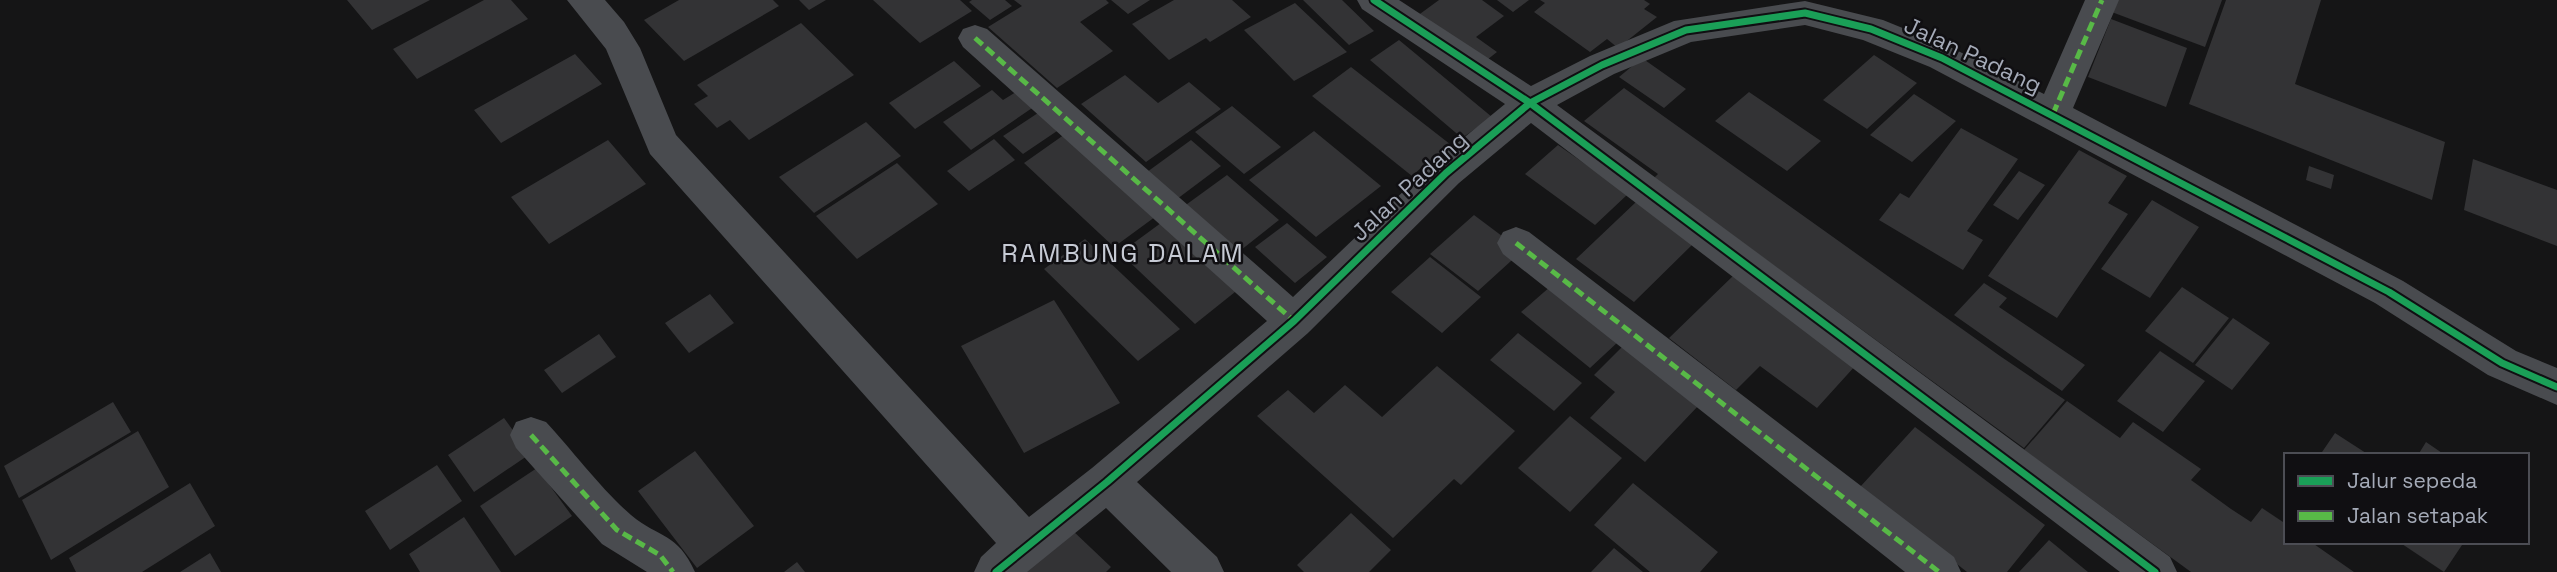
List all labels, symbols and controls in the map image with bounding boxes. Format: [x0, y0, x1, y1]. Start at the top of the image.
street label: Jalan Padang [1899, 10, 2047, 100]
street label: Jalan Padang [1344, 124, 1474, 248]
district label: RAMBUNG DALAM [1001, 236, 1245, 270]
legend [2284, 453, 2529, 544]
text: Jalur sepeda [2347, 467, 2477, 494]
text: Jalan setapak [2347, 502, 2488, 529]

